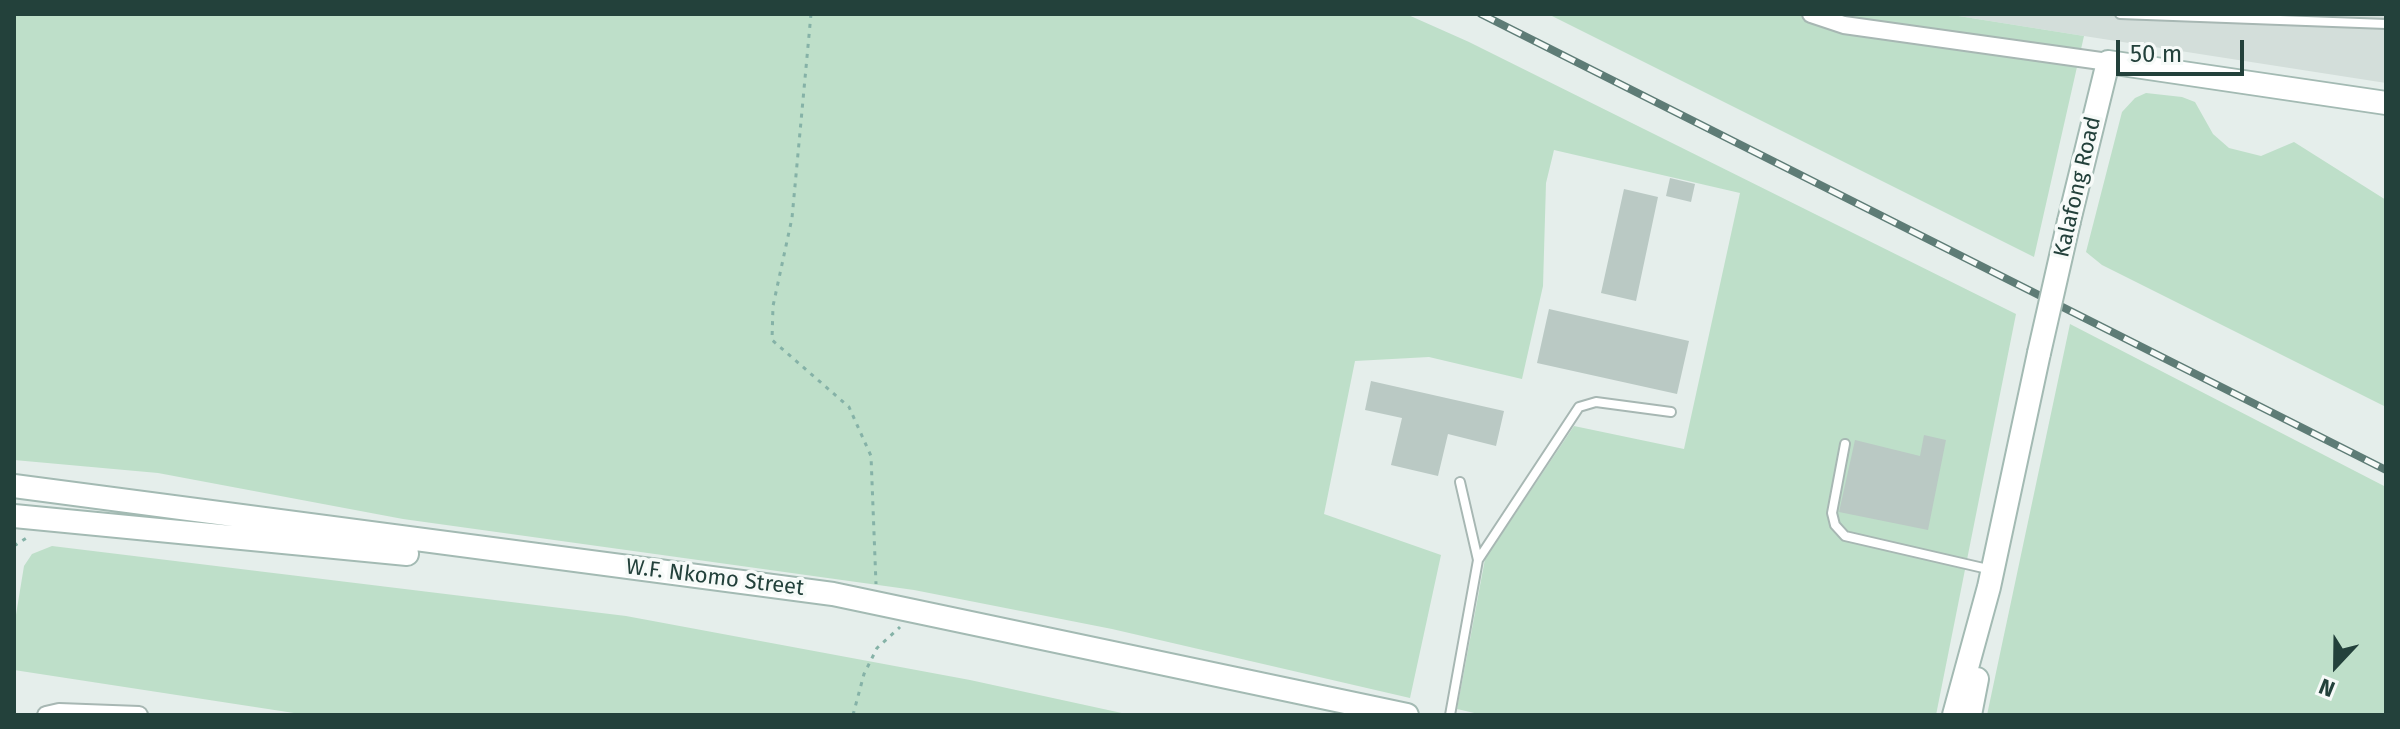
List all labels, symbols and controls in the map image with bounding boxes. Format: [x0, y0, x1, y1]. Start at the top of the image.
scale bar [2120, 24, 2248, 74]
text: 50 m [2130, 40, 2182, 68]
street label: Kalafong Road [2049, 114, 2107, 260]
street label: W.F. Nkomo Street [625, 554, 805, 602]
north arrow [2296, 625, 2376, 705]
text: N [2315, 672, 2339, 703]

